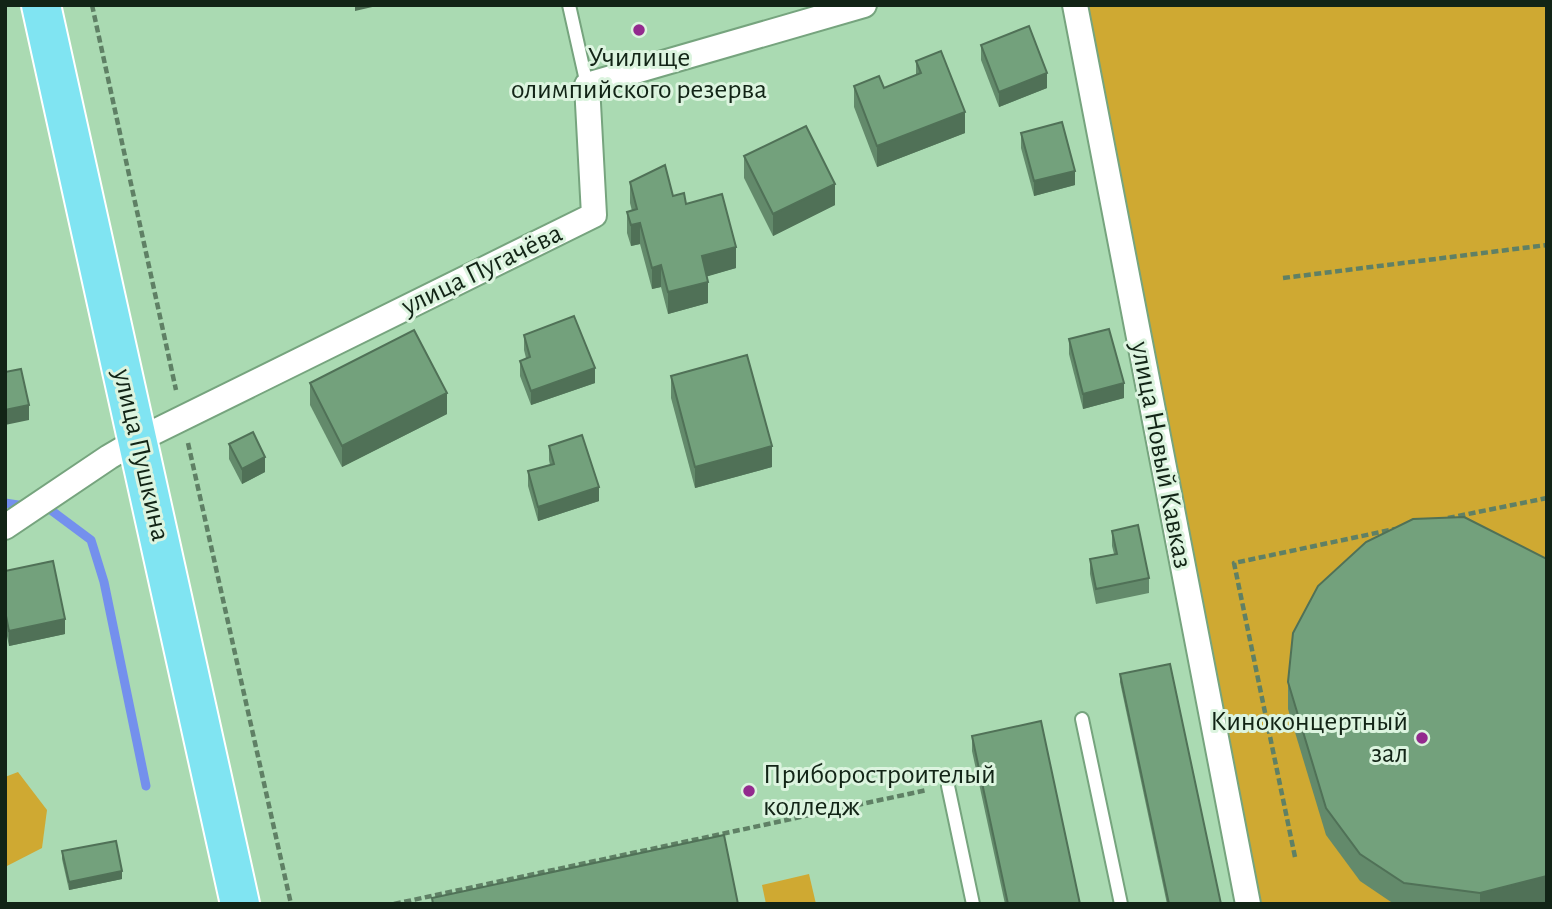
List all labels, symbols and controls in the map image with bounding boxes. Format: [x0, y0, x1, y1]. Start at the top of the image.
marker: Училище олимпийского резерва [631, 22, 647, 38]
place label: Училище олимпийского резерва [511, 44, 767, 104]
street label: улица Пугачёва [396, 219, 567, 321]
street label: улица Новый Кавказ [1125, 338, 1197, 571]
street label: улица Пушкина [107, 365, 174, 544]
place label: Киноконцертный зал [1210, 708, 1408, 768]
marker: Киноконцертный зал [1414, 730, 1430, 746]
place label: Приборостроителый колледж [763, 761, 996, 821]
marker: Приборостроителый колледж [741, 783, 757, 799]

